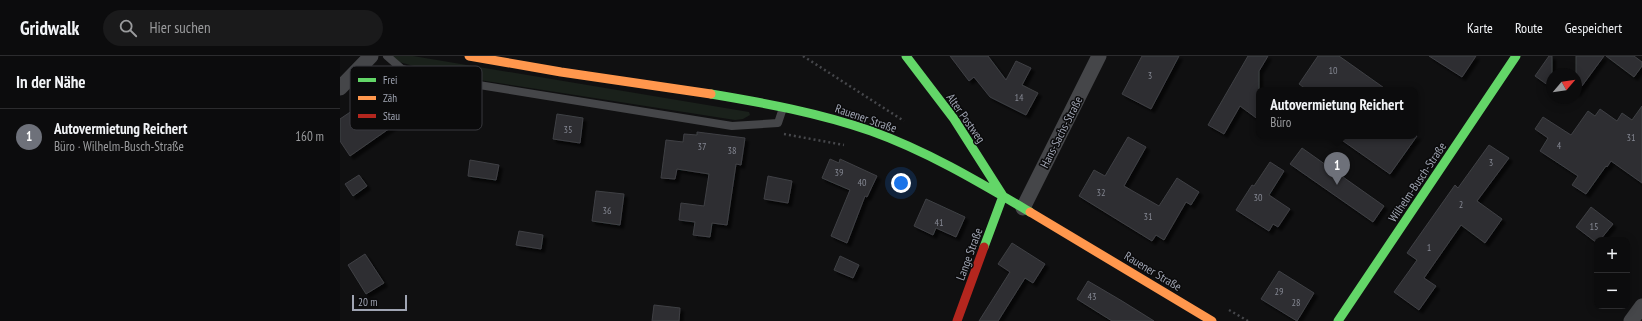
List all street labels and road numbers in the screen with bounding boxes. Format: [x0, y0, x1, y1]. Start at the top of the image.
street label: Alter Postweg [943, 90, 989, 146]
street label: Hans-Sachs-Straße [1037, 94, 1086, 170]
street label: Rauener Straße [833, 100, 899, 136]
street label: Wilhelm-Busch-Straße [1385, 139, 1449, 225]
street label: Lange Straße [953, 226, 985, 282]
street label: Rauener Straße [1122, 248, 1184, 294]

